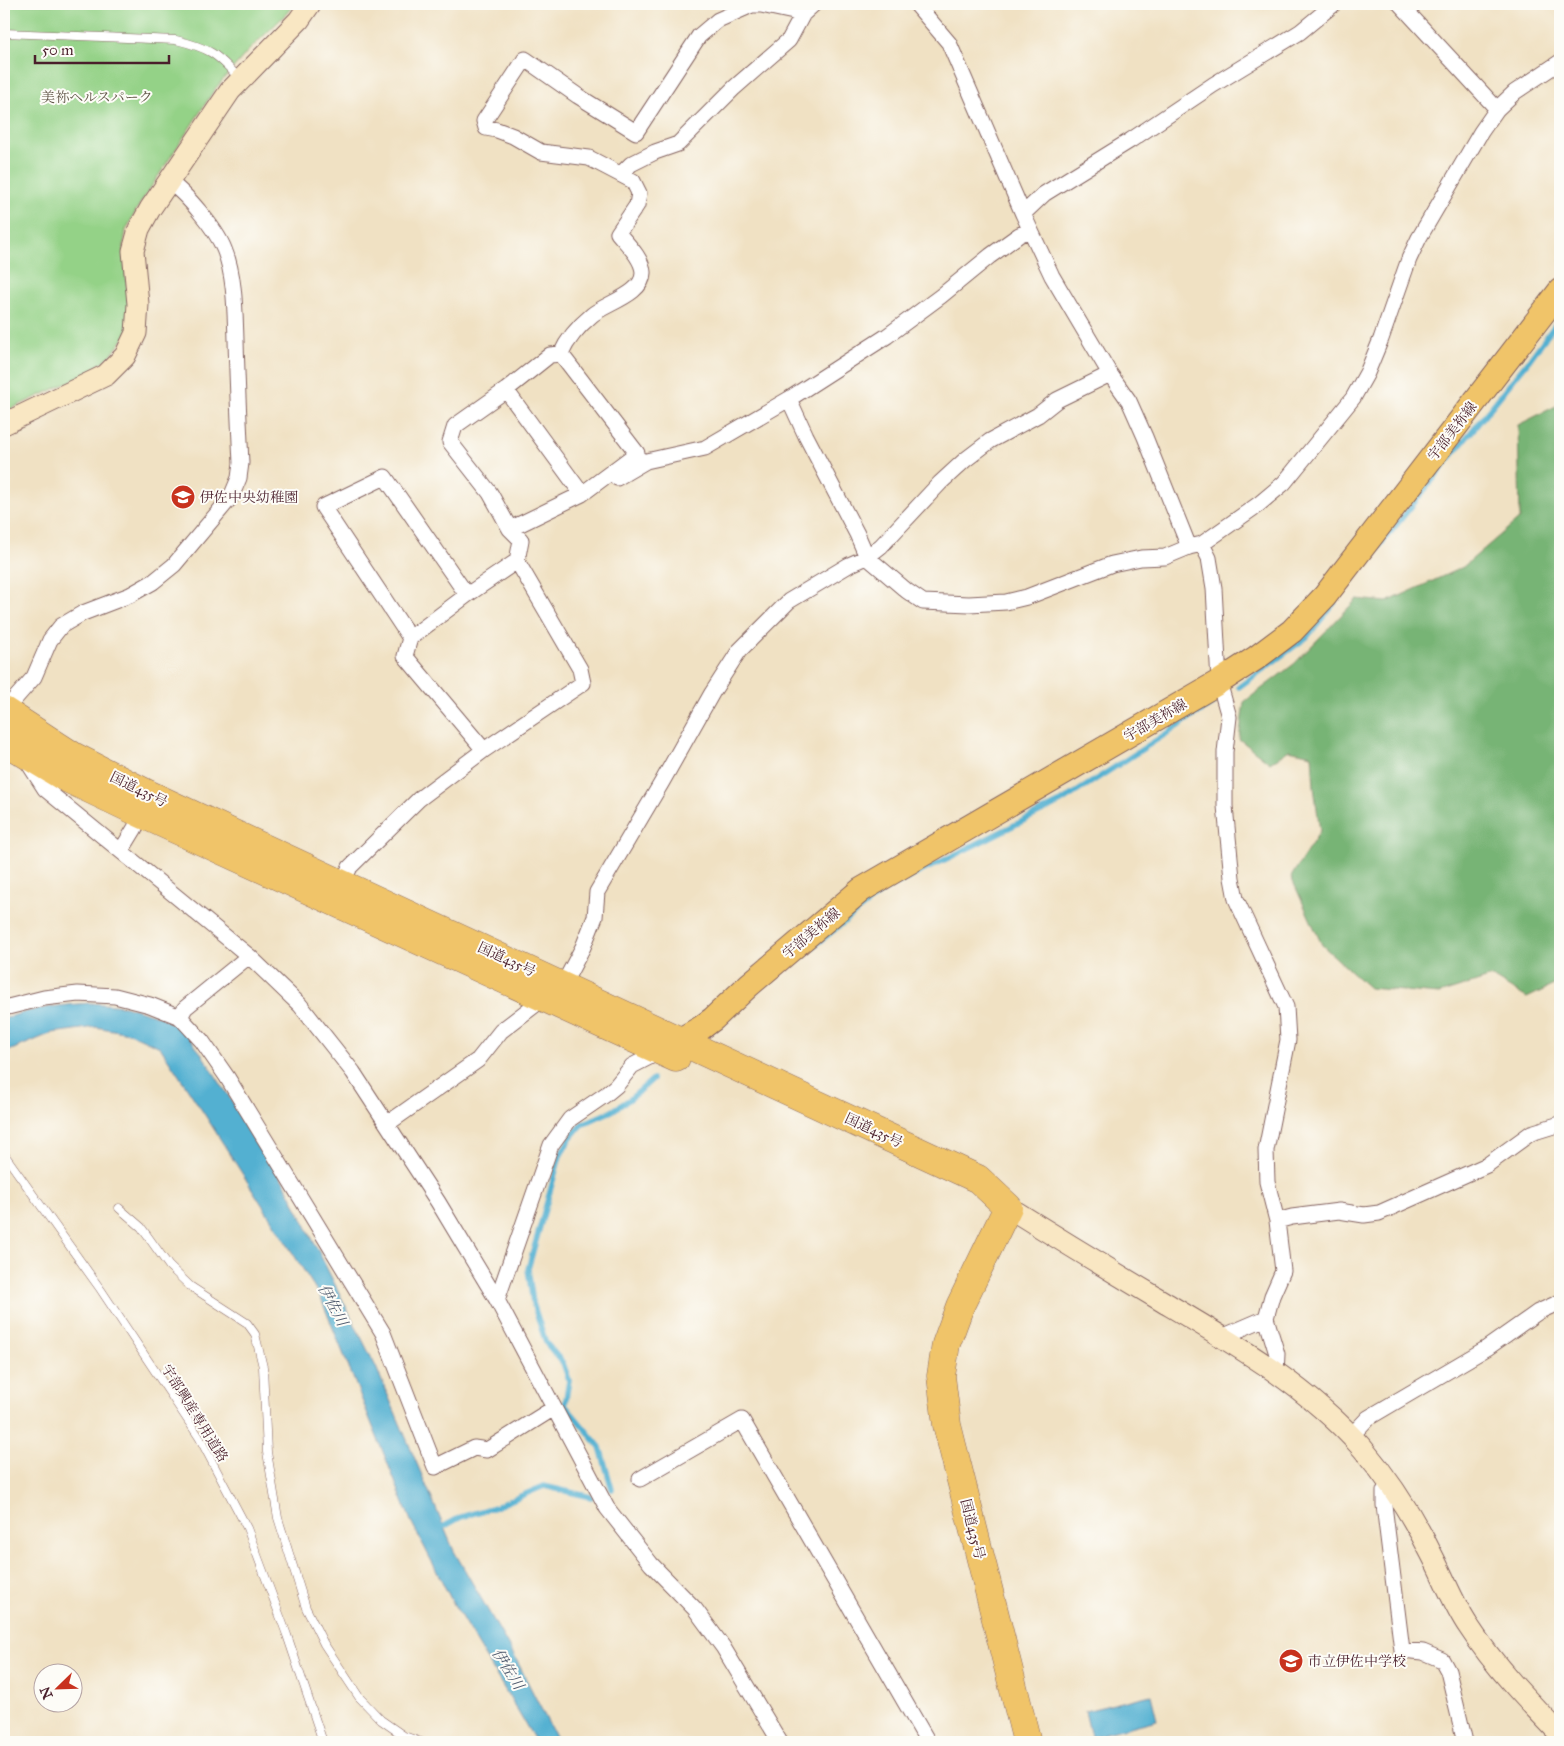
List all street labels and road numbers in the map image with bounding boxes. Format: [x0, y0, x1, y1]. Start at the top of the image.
street label: 宇部美祢線 [1424, 398, 1481, 464]
street label: 宇部美祢線 [1121, 696, 1190, 745]
street label: 国道435号 [107, 768, 170, 811]
street label: 宇部美祢線 [779, 904, 844, 962]
street label: 国道435号 [475, 939, 538, 980]
street label: 国道435号 [842, 1110, 905, 1151]
street label: 宇部興産専用道路 [158, 1361, 231, 1465]
street label: 国道435号 [957, 1497, 988, 1561]

